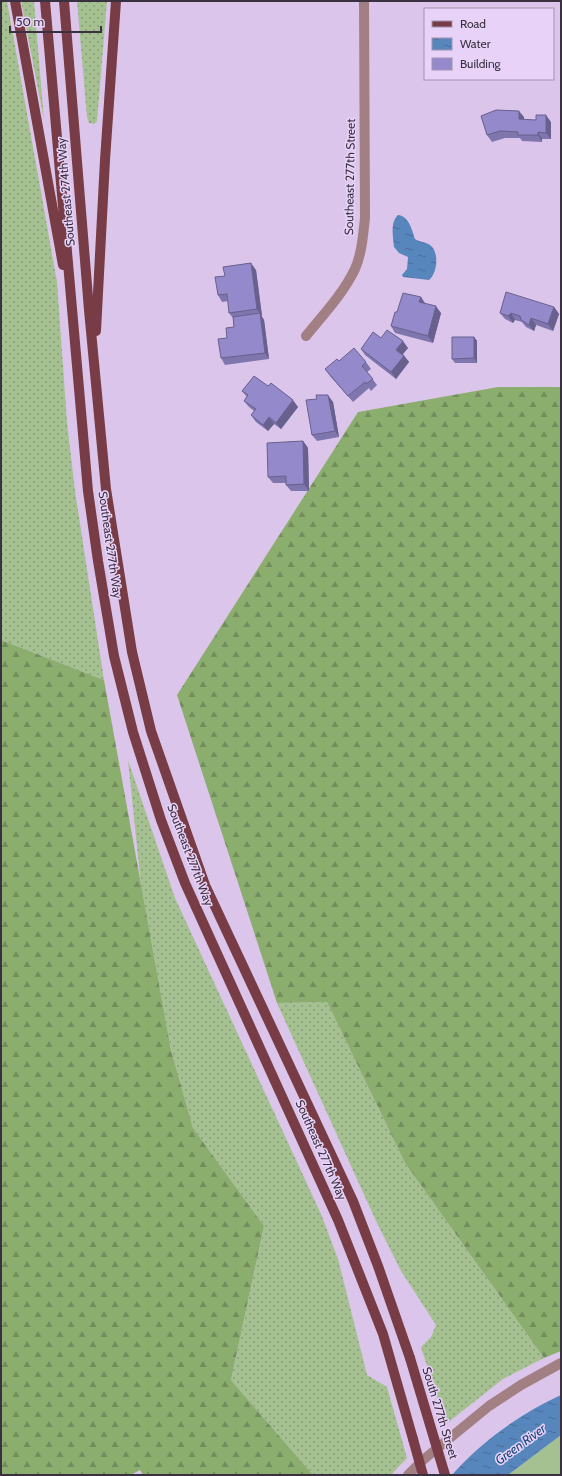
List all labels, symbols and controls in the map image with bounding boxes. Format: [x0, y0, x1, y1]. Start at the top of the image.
scale bar [10, 8, 101, 34]
legend [424, 8, 554, 80]
text: 50 m [16, 14, 44, 29]
text: Road [460, 16, 486, 31]
text: Water [460, 36, 491, 51]
text: Building [460, 56, 502, 71]
street label: Southeast 277th Street [341, 119, 358, 235]
street label: Southeast 274th Way [53, 137, 78, 247]
street label: Southeast 277th Way [96, 490, 125, 600]
street label: Southeast 277th Way [164, 802, 217, 908]
street label: Southeast 277th Way [293, 1097, 350, 1202]
street label: South 277th Street [419, 1365, 462, 1461]
water label: Green River [492, 1420, 549, 1468]

